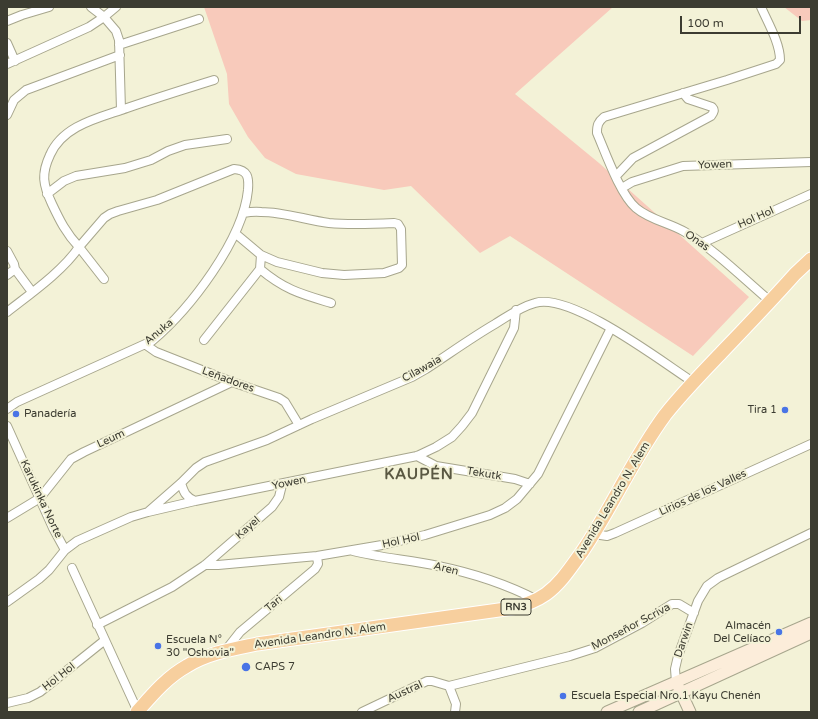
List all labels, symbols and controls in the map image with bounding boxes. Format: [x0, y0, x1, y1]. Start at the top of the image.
scale bar [682, 8, 803, 34]
text: 100 m [687, 16, 724, 30]
street label: Yowen [698, 158, 732, 172]
street label: Hol Hol [736, 204, 776, 232]
street label: Onas [682, 228, 712, 254]
street label: Anuka [142, 316, 176, 348]
street label: Cilawaia [400, 353, 444, 385]
street label: Leñadores [200, 364, 256, 396]
place label: Tira 1 [748, 403, 777, 417]
marker: Tira 1 [780, 405, 790, 415]
place label: Panadería [24, 407, 76, 421]
marker: Panadería [11, 409, 21, 419]
street label: Leum [95, 427, 127, 451]
street label: Avenida Leandro N. Alem [573, 440, 653, 560]
street label: Karukinka Norte [17, 458, 65, 540]
street label: Tekutk [466, 465, 502, 483]
district label: KAUPÉN [384, 466, 454, 484]
street label: Lirios de los Valles [657, 467, 749, 519]
street label: Yowen [271, 473, 307, 493]
street label: Kayel [233, 514, 263, 542]
street label: Hol Hol [381, 531, 421, 551]
street label: Aren [432, 560, 460, 578]
street label: Tari [262, 593, 286, 615]
road number: RN3 [501, 599, 531, 615]
street label: Monseñor Scriva [589, 601, 673, 653]
place label: Almacén Del Celíaco [713, 619, 771, 645]
street label: Avenida Leandro N. Alem [253, 620, 387, 652]
street label: Darwin [672, 621, 696, 659]
marker: Almacén Del Celíaco [774, 627, 784, 637]
place label: Escuela N° 30 "Oshovia" [166, 633, 234, 659]
marker: Escuela N° 30 "Oshovia" [153, 641, 163, 651]
street label: Hol Hol [40, 660, 78, 694]
place label: CAPS 7 [255, 660, 295, 674]
marker: CAPS 7 [240, 661, 252, 673]
street label: Austral [385, 678, 425, 706]
place label: Escuela Especial Nro.1 Kayu Chenén [571, 689, 761, 703]
marker: Escuela Especial Nro.1 Kayu Chenén [558, 691, 568, 701]

